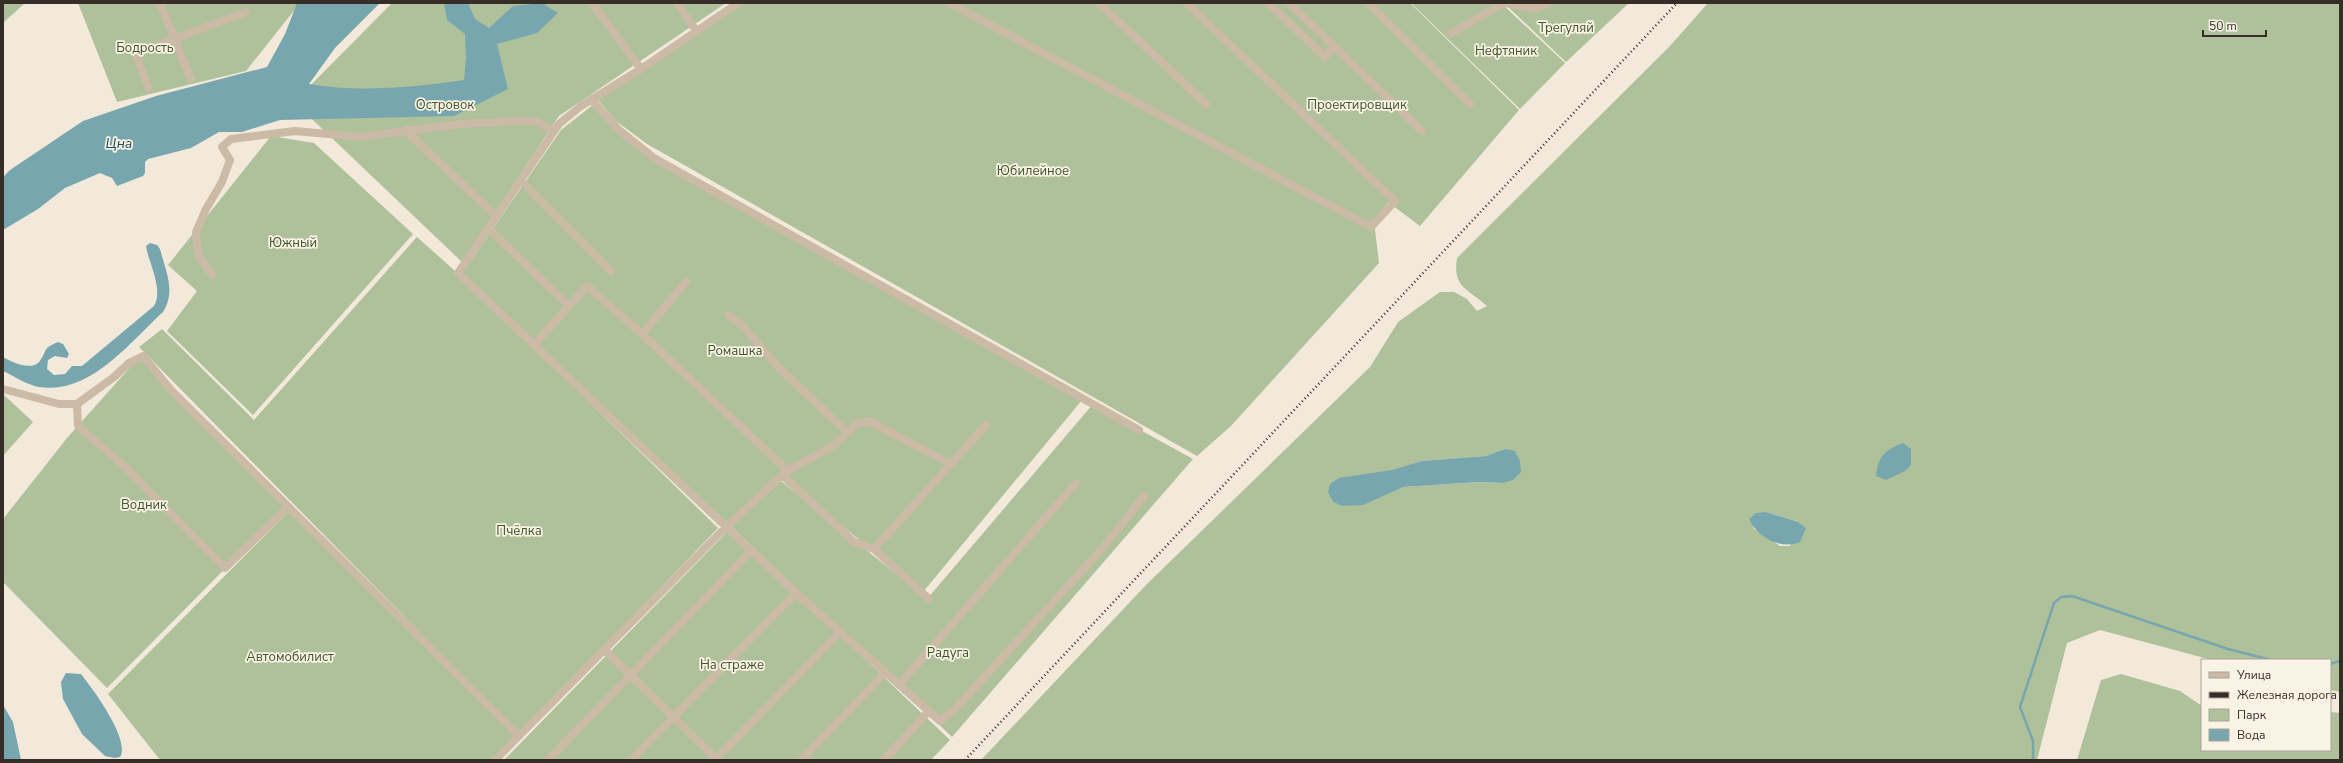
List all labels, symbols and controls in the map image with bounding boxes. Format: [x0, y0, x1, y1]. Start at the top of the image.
scale bar [2203, 12, 2266, 38]
text: 50 m [2209, 18, 2237, 34]
park label: Трегуляй [1538, 19, 1594, 37]
park label: Бодрость [116, 39, 174, 57]
park label: Нефтяник [1475, 42, 1537, 60]
park label: Островок [416, 96, 474, 114]
park label: Проектировщик [1307, 96, 1407, 114]
water label: Цна [106, 134, 132, 153]
park label: Юбилейное [997, 162, 1069, 180]
park label: Южный [269, 234, 317, 252]
park label: Ромашка [707, 342, 763, 360]
park label: Водник [121, 496, 167, 514]
park label: Пчёлка [496, 522, 542, 540]
park label: Радуга [927, 644, 969, 662]
park label: Автомобилист [246, 648, 334, 666]
park label: На страже [700, 656, 764, 674]
legend [2201, 659, 2331, 751]
text: Улица [2236, 667, 2271, 683]
text: Железная дорога [2237, 687, 2337, 703]
text: Парк [2237, 707, 2267, 723]
text: Вода [2237, 727, 2265, 743]

